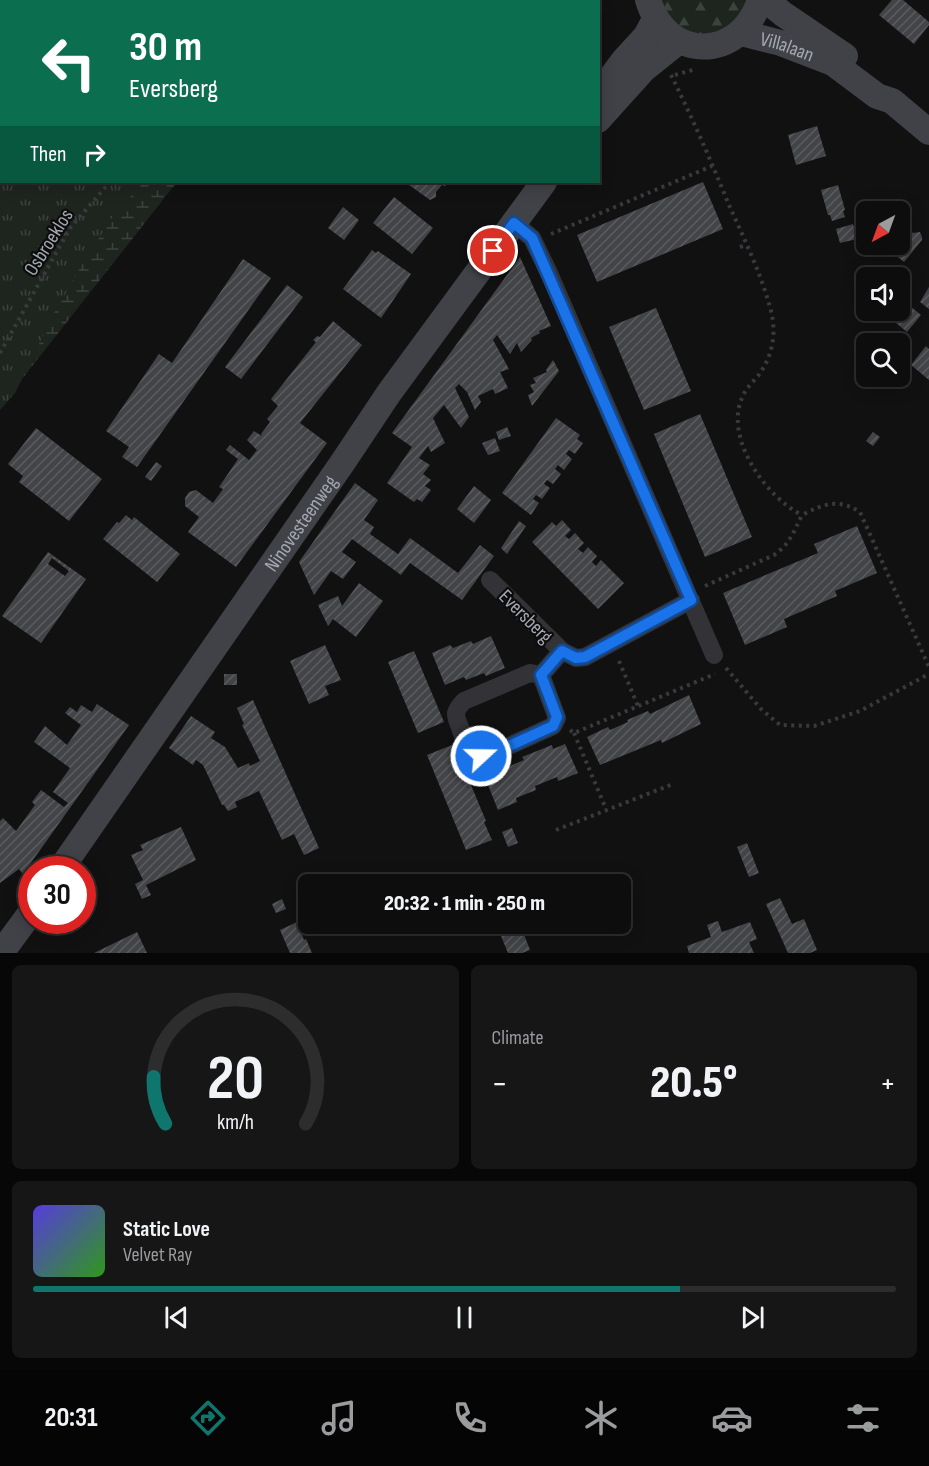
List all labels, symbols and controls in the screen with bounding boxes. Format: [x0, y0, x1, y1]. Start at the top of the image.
text: 30 m [129, 22, 202, 73]
icon: left [30, 24, 108, 102]
street label: Villalaan [757, 27, 817, 68]
text: Eversberg [129, 73, 218, 105]
icon: right [78, 138, 111, 171]
text: Then [30, 141, 66, 168]
north arrow [856, 201, 910, 255]
map controls [856, 201, 910, 387]
street label: Osbroeklos [19, 205, 79, 280]
pin [467, 225, 518, 276]
icon: arrive [476, 234, 509, 267]
button: sound [856, 267, 910, 321]
button: search [856, 333, 910, 387]
street label: Ninovesteenweg [260, 471, 343, 576]
street label: Eversberg [493, 585, 557, 649]
position arrow [449, 724, 513, 788]
speed limit sign: 30 [18, 856, 96, 934]
text: 20:32 · 1 min · 250 m [384, 890, 545, 917]
text: Climate [492, 1026, 544, 1050]
text: 20 [207, 1042, 264, 1117]
text: 20.5° [650, 1056, 737, 1111]
text: − [492, 1064, 508, 1104]
text: + [880, 1064, 896, 1104]
text: km/h [217, 1110, 254, 1135]
text: Static Love [123, 1216, 210, 1243]
text: Velvet Ray [123, 1243, 192, 1267]
icon: previous [160, 1301, 193, 1334]
icon: pause [448, 1301, 481, 1334]
icon: next [736, 1301, 769, 1334]
icon: directions [187, 1397, 229, 1439]
icon: music [318, 1397, 360, 1439]
icon: phone [449, 1397, 491, 1439]
icon: climate [580, 1397, 622, 1439]
icon: car [711, 1397, 753, 1439]
icon: filters [842, 1397, 884, 1439]
text: 20:31 [45, 1402, 98, 1434]

